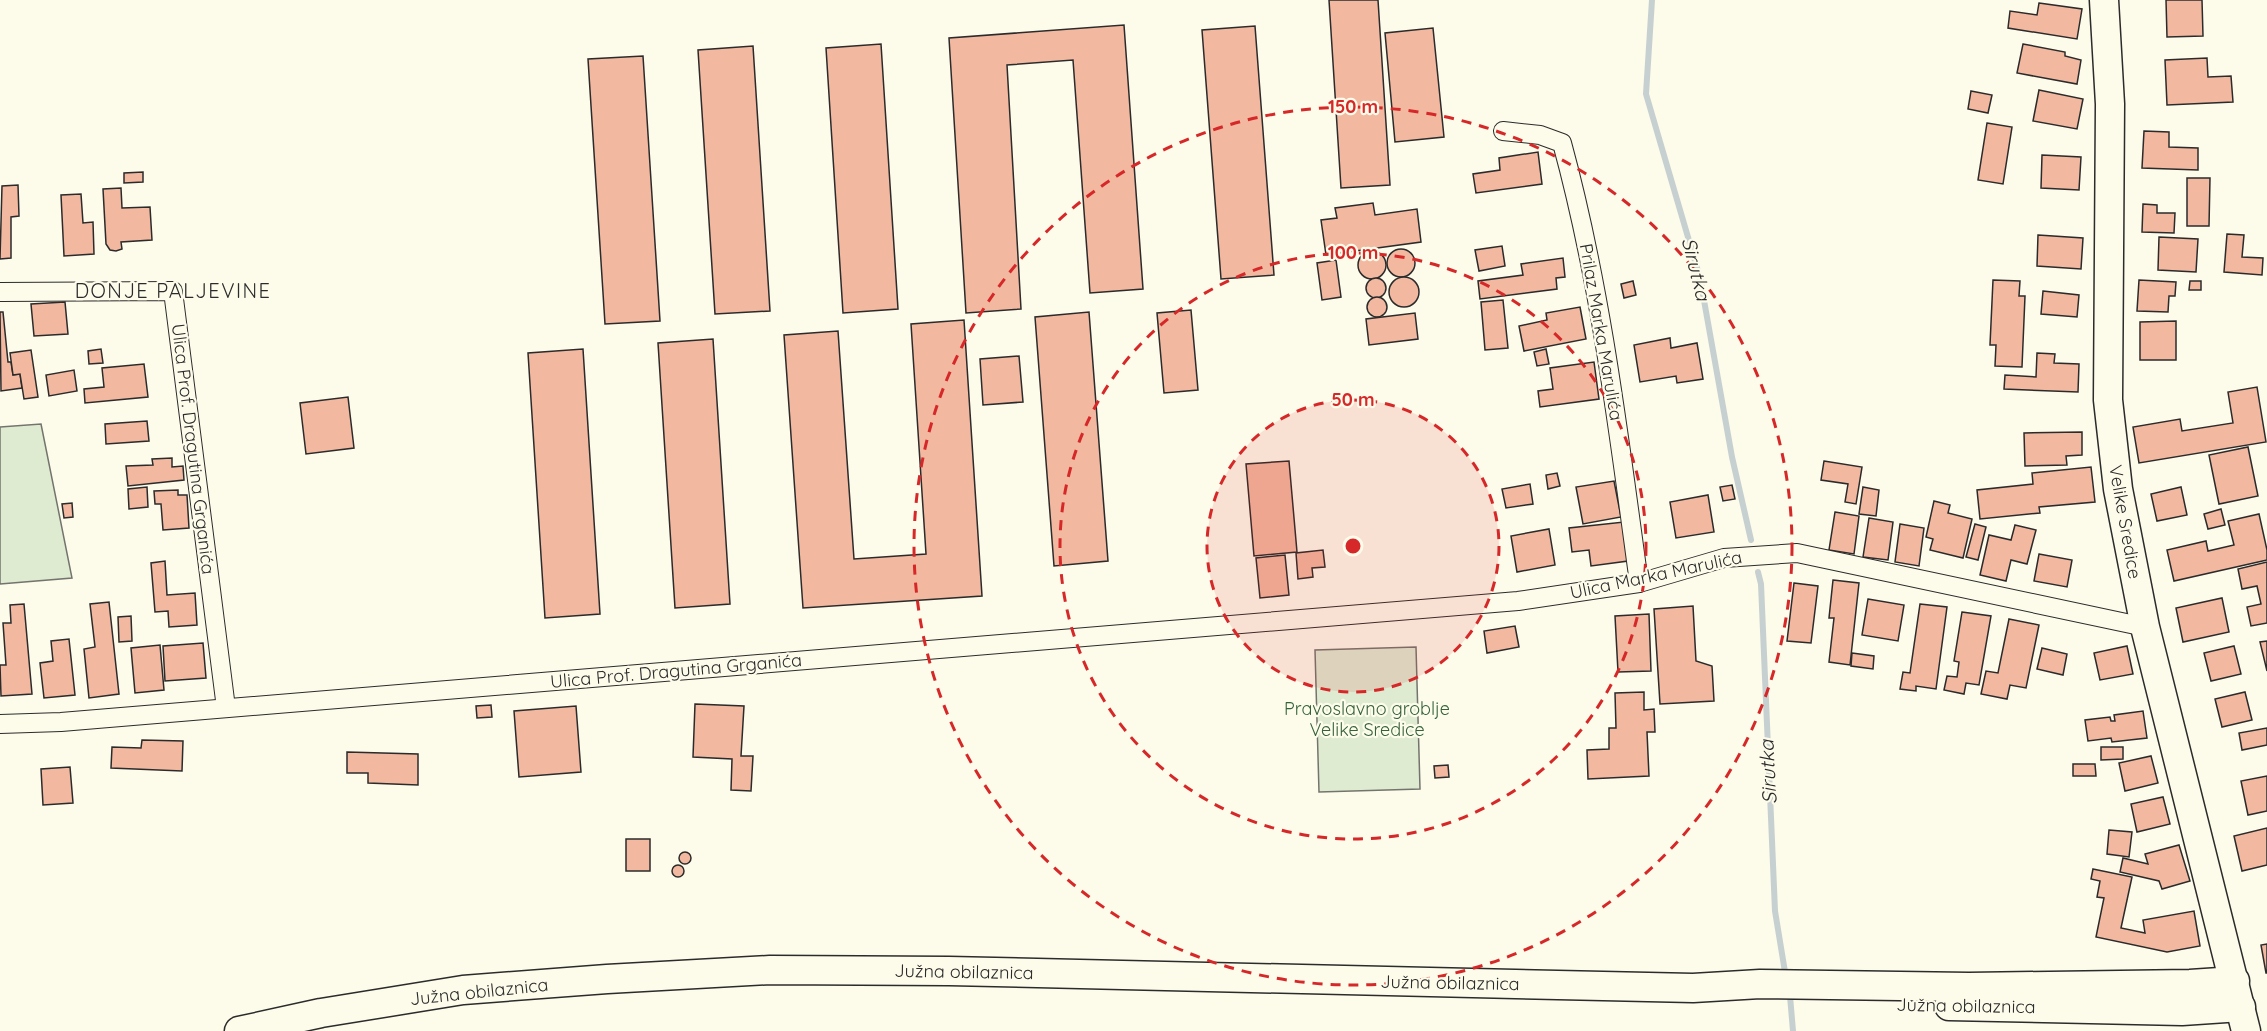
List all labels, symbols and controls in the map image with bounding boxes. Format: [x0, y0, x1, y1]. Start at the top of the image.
text: 150 m [1328, 95, 1378, 118]
water label: Sirutka [1677, 235, 1717, 305]
text: 100 m [1328, 241, 1378, 264]
street label: Prilaz Marka Marulića [1575, 242, 1628, 422]
district label: DONJE PALJEVINE [75, 278, 271, 303]
street label: Ulica Prof. Dragutina Grganića [167, 322, 220, 576]
text: 50 m [1331, 388, 1375, 411]
street label: Velike Sredice [2104, 463, 2147, 581]
centre of rings [1343, 536, 1363, 556]
street label: Ulica Marka Marulića [1568, 545, 1744, 604]
street label: Ulica Prof. Dragutina Grganića [549, 648, 803, 693]
park label: Pravoslavno groblje Velike Sredice [1284, 697, 1450, 741]
water label: Sirutka [1753, 737, 1782, 805]
street label: Južna obilaznica [894, 959, 1034, 984]
street label: Južna obilaznica [1380, 970, 1520, 995]
street label: Južna obilaznica [409, 973, 549, 1010]
street label: Južna obilaznica [1896, 993, 2036, 1018]

